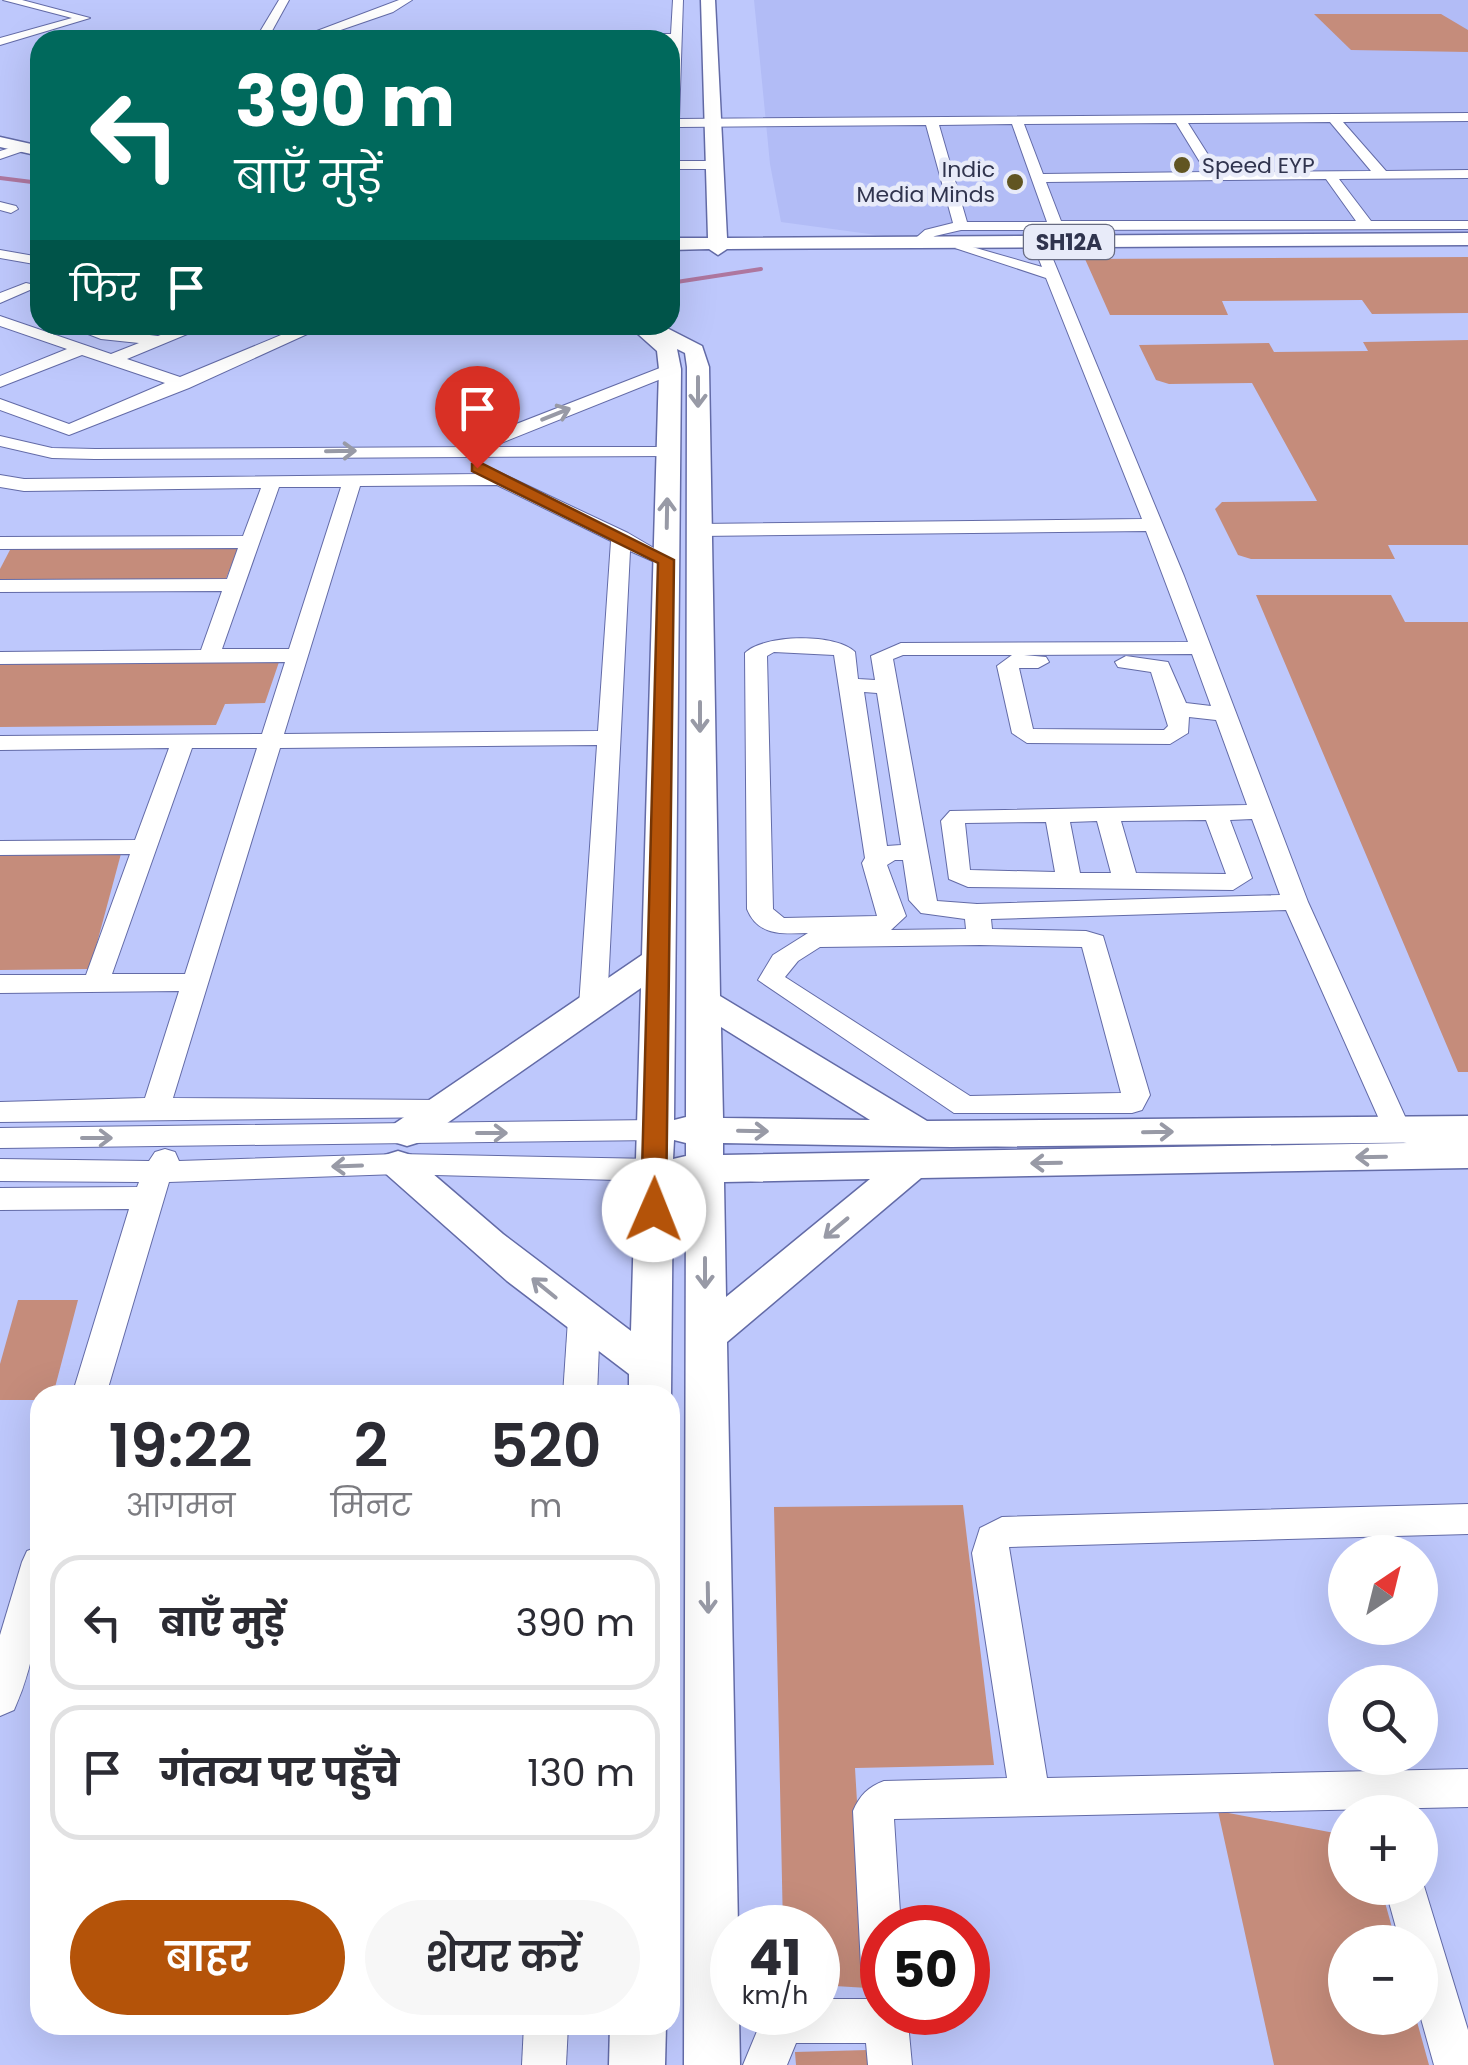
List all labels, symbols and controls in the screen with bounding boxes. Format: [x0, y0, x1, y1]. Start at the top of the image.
text: 390 m [235, 52, 455, 151]
icon: left [70, 70, 200, 200]
text: बाएँ मुड़ें [235, 146, 382, 209]
place label: Speed EYP [1202, 150, 1315, 181]
place label: Indic Media Minds [857, 154, 995, 210]
marker: Speed EYP [1171, 154, 1193, 176]
marker: Indic Media Minds [1004, 171, 1026, 193]
road number: SH12A [1024, 225, 1114, 259]
icon: arrive [159, 260, 214, 315]
text: फिर [70, 261, 139, 314]
pin [435, 366, 520, 469]
one-way arrow [688, 374, 708, 407]
icon: arrive [450, 381, 505, 436]
one-way arrow [540, 403, 571, 421]
one-way arrow [325, 442, 357, 461]
one-way arrow [658, 497, 676, 530]
one-way arrow [690, 700, 710, 732]
one-way arrow [736, 1122, 768, 1141]
one-way arrow [1140, 1122, 1173, 1142]
one-way arrow [476, 1124, 508, 1142]
one-way arrow [80, 1128, 113, 1148]
one-way arrow [1355, 1148, 1388, 1166]
one-way arrow [1030, 1154, 1062, 1172]
one-way arrow [331, 1157, 363, 1176]
position arrow [602, 1158, 706, 1262]
one-way arrow [824, 1217, 850, 1239]
one-way arrow [696, 1256, 714, 1288]
one-way arrow [532, 1277, 558, 1299]
text: 19:22 [108, 1404, 252, 1488]
text: 2 [354, 1404, 388, 1488]
text: 520 [490, 1404, 602, 1488]
text: आगमन [125, 1483, 235, 1528]
text: मिनट [331, 1483, 411, 1528]
text: m [529, 1483, 562, 1528]
north arrow [1328, 1535, 1438, 1645]
map controls [1328, 1535, 1438, 2035]
one-way arrow [698, 1580, 718, 1613]
icon: left [75, 1595, 130, 1650]
text: बाएँ मुड़ें [160, 1596, 285, 1649]
text: 390 m [516, 1596, 635, 1649]
button: search [1328, 1665, 1438, 1775]
icon: arrive [75, 1745, 130, 1800]
text: गंतव्य पर पहुँचे [160, 1746, 399, 1799]
text: 130 m [527, 1746, 635, 1799]
button: + [1328, 1795, 1438, 1905]
button: बाहर [70, 1900, 345, 2015]
button: शेयर करें [365, 1900, 640, 2015]
speed limit sign: 50 [860, 1905, 990, 2035]
text: 41 [749, 1922, 801, 1993]
button: − [1328, 1925, 1438, 2035]
text: km/h [742, 1978, 808, 2013]

